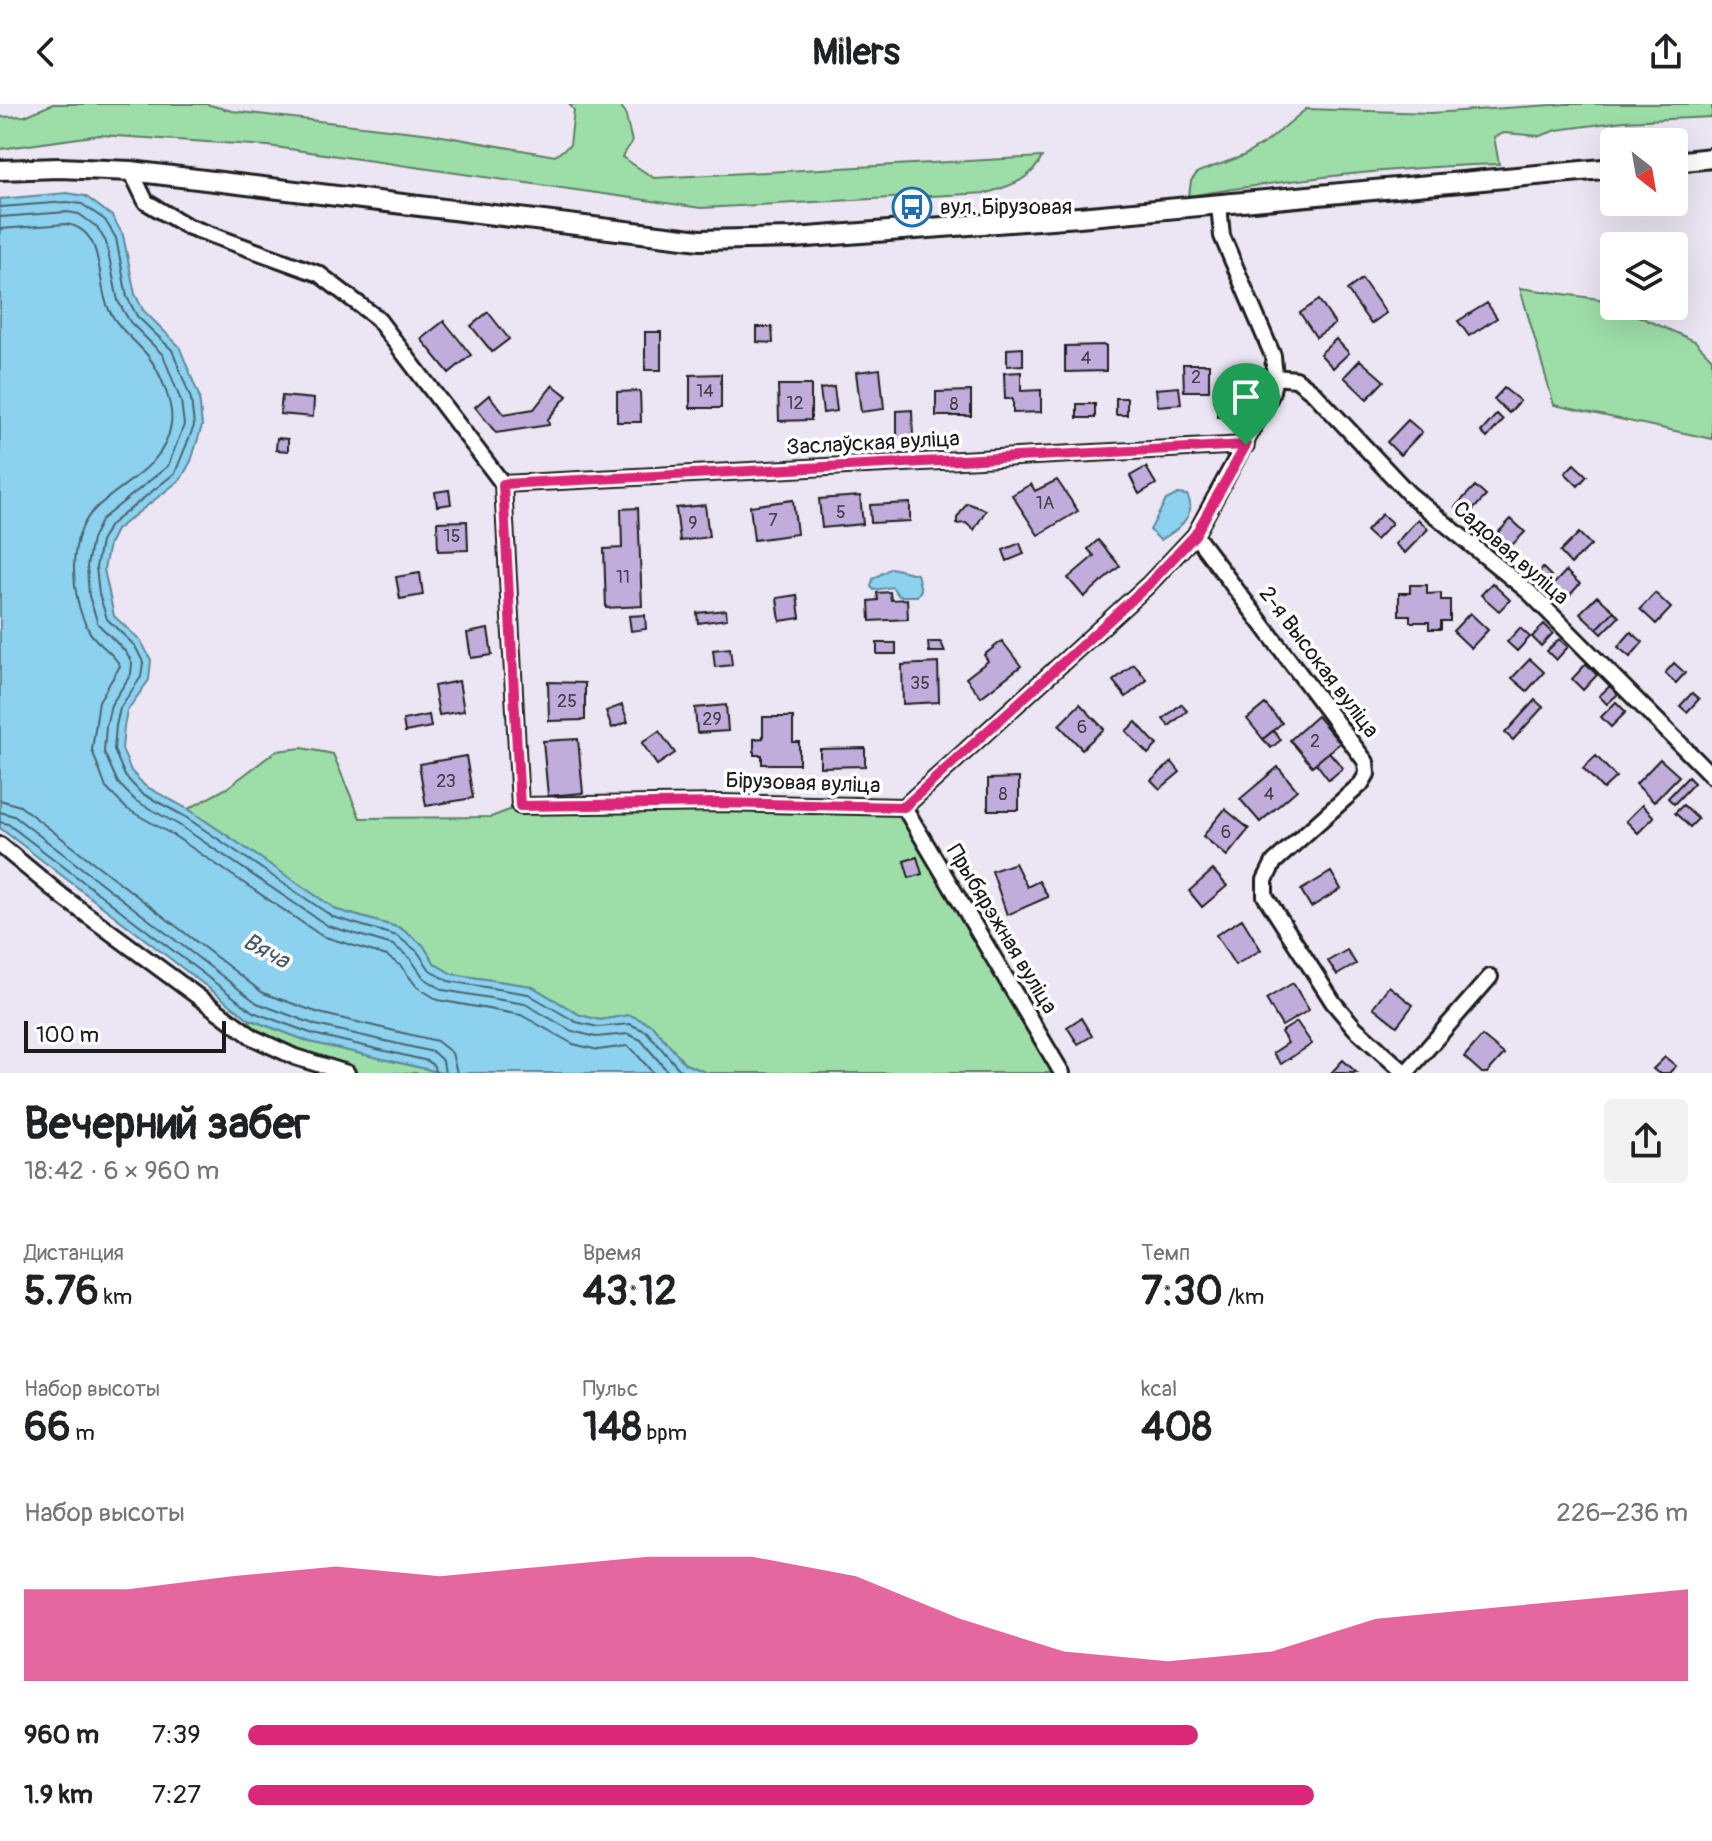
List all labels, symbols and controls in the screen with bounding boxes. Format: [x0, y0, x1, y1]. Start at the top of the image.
icon: back [24, 30, 68, 74]
text: Milers [812, 30, 900, 75]
icon: share [1644, 30, 1688, 74]
north arrow [1600, 128, 1688, 216]
map controls [1600, 128, 1688, 320]
bus stop icon: вул. Бірузовая [891, 186, 933, 228]
place label: вул. Бірузовая [940, 193, 1072, 221]
button: layers [1600, 232, 1688, 320]
house number: 4 [1081, 347, 1092, 370]
pin [1212, 363, 1280, 445]
house number: 2 [1191, 366, 1201, 389]
icon: arrive [1224, 375, 1268, 419]
house number: 14 [696, 380, 714, 403]
house number: 12 [786, 392, 804, 415]
house number: 8 [949, 393, 959, 416]
street label: Заслаўская вуліца [786, 424, 960, 462]
house number: 1А [1036, 492, 1055, 515]
street label: Садовая вуліца [1447, 495, 1575, 611]
house number: 5 [836, 501, 846, 524]
house number: 7 [768, 509, 778, 532]
house number: 9 [688, 512, 698, 535]
house number: 15 [444, 525, 460, 548]
house number: 11 [616, 566, 630, 589]
street label: 2-я Высокая вуліца [1253, 581, 1385, 743]
house number: 35 [910, 672, 930, 695]
house number: 25 [557, 690, 577, 713]
house number: 29 [702, 708, 722, 731]
house number: 6 [1077, 716, 1087, 739]
house number: 2 [1310, 730, 1320, 752]
street label: Бірузовая вуліца [725, 766, 881, 800]
house number: 23 [436, 770, 456, 793]
house number: 8 [998, 783, 1008, 806]
house number: 4 [1264, 783, 1275, 806]
house number: 6 [1221, 821, 1231, 844]
street label: Прыбярэжная вуліца [940, 839, 1064, 1019]
water label: Вяча [238, 927, 296, 976]
scale bar [24, 1017, 226, 1053]
text: 100 m [36, 1021, 99, 1049]
text: Вечерний забег [24, 1097, 310, 1152]
button: share [1604, 1099, 1688, 1183]
text: 18:42 · 6 × 960 m [24, 1155, 219, 1187]
text: Дистанция [24, 1239, 124, 1267]
text: Время [583, 1239, 641, 1267]
text: Темп [1141, 1239, 1190, 1267]
text: 5.76 [24, 1267, 99, 1316]
text: 43:12 [583, 1267, 677, 1316]
text: 7:30 [1141, 1267, 1223, 1316]
text: km [99, 1283, 132, 1311]
text: /km [1223, 1283, 1264, 1311]
text: Набор высоты [24, 1375, 160, 1403]
text: Пульс [583, 1375, 638, 1403]
text: kcal [1141, 1375, 1177, 1403]
text: 66 [24, 1403, 71, 1452]
text: 148 [583, 1403, 642, 1452]
text: 408 [1141, 1403, 1212, 1452]
text: m [71, 1419, 95, 1447]
text: bpm [642, 1419, 687, 1447]
text: Набор высоты [24, 1497, 185, 1529]
text: 226–236 m [1556, 1497, 1688, 1529]
text: 960 m [24, 1719, 99, 1751]
text: 7:39 [152, 1719, 201, 1751]
text: 1.9 km [24, 1779, 93, 1811]
text: 7:27 [152, 1779, 201, 1811]

